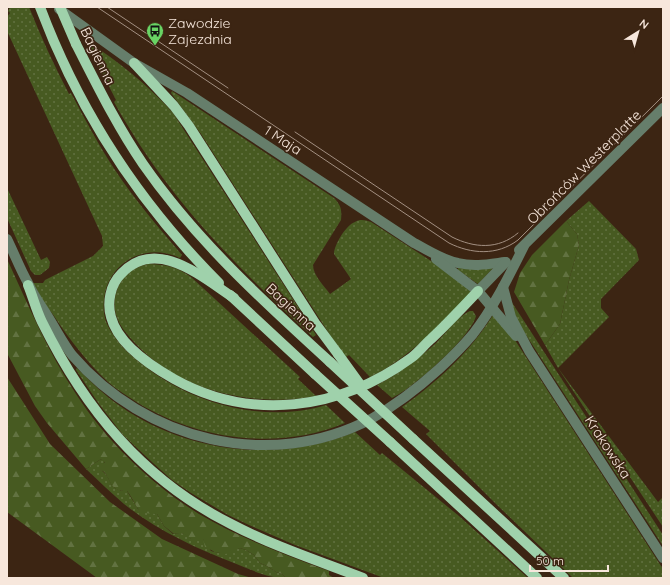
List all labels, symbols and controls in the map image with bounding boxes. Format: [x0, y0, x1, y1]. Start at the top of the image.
north arrow [618, 12, 658, 52]
place label: Zawodzie Zajezdnia [168, 14, 232, 48]
text: N [637, 16, 651, 32]
bus stop icon: Zawodzie Zajezdnia [145, 21, 165, 46]
street label: Bagienna [76, 24, 120, 88]
street label: Obrońców Westerplatte [523, 106, 645, 228]
street label: 1 Maja [261, 121, 305, 159]
street label: Bagienna [262, 279, 320, 335]
street label: Krakowska [581, 412, 635, 482]
scale bar [530, 547, 608, 573]
text: 50 m [536, 553, 564, 568]

